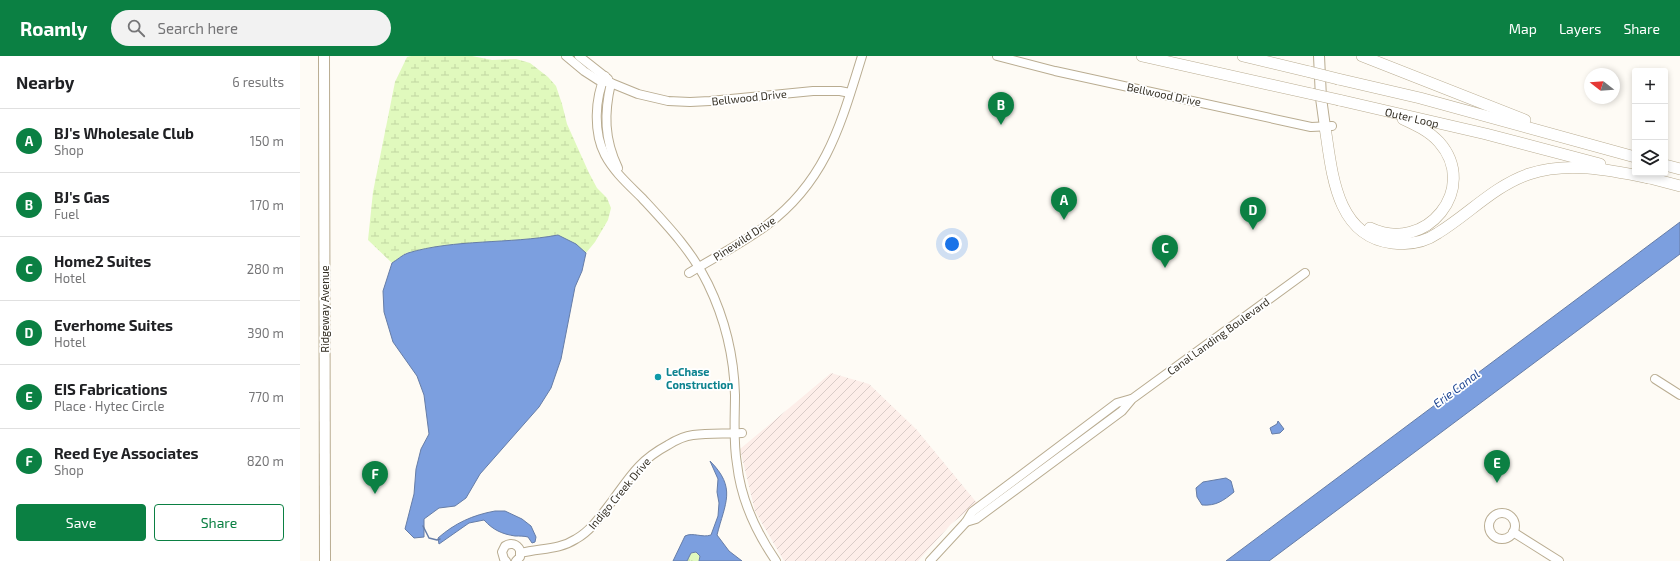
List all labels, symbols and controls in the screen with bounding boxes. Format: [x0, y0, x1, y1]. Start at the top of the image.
search box [111, 10, 391, 46]
text: Roamly [20, 17, 87, 40]
icon: search [125, 17, 147, 39]
text: Search here [157, 19, 238, 37]
text: Map [1509, 20, 1537, 37]
text: Layers [1559, 20, 1601, 37]
text: Share [1623, 20, 1660, 37]
north arrow [1584, 68, 1620, 104]
map controls [1632, 68, 1668, 176]
button: + [1632, 68, 1668, 104]
text: Nearby [16, 72, 74, 92]
text: 6 results [232, 74, 284, 90]
street label: Bellwood Drive [1126, 80, 1202, 108]
street label: Bellwood Drive [711, 87, 787, 107]
pin: B [988, 92, 1014, 125]
street label: Outer Loop [1384, 104, 1440, 129]
button: − [1632, 104, 1668, 140]
text: BJ's Wholesale Club [54, 124, 194, 142]
text: A [25, 133, 33, 149]
text: 150 m [250, 133, 284, 149]
button: layers [1632, 140, 1668, 176]
text: Shop [54, 142, 84, 158]
pin: A [1051, 187, 1077, 220]
text: BJ's Gas [54, 188, 110, 206]
text: B [25, 197, 33, 213]
text: 170 m [250, 197, 284, 213]
pin: D [1240, 197, 1266, 230]
text: Fuel [54, 206, 79, 222]
street label: Pinewild Drive [710, 213, 778, 263]
your location [942, 234, 962, 254]
pin: C [1152, 235, 1178, 268]
text: Home2 Suites [54, 252, 151, 270]
text: C [25, 261, 33, 277]
text: 280 m [247, 261, 284, 277]
street label: Ridgeway Avenue [318, 265, 331, 353]
text: Hotel [54, 270, 86, 286]
street label: Canal Landing Boulevard [1164, 295, 1272, 377]
text: Everhome Suites [54, 316, 173, 334]
text: D [25, 325, 33, 341]
text: 390 m [247, 325, 284, 341]
text: Hotel [54, 334, 86, 350]
place label: LeChase Construction [666, 365, 733, 391]
water label: Erie Canal [1430, 366, 1482, 410]
marker: LeChase Construction [653, 372, 663, 382]
text: EIS Fabrications [54, 380, 167, 398]
text: E [25, 389, 33, 405]
text: 770 m [249, 389, 284, 405]
text: Place · Hytec Circle [54, 398, 164, 414]
text: Reed Eye Associates [54, 444, 199, 462]
pin: E [1484, 450, 1510, 483]
text: F [25, 453, 33, 469]
text: 820 m [247, 453, 284, 469]
street label: Indigo Creek Drive [585, 454, 653, 531]
pin: F [362, 461, 388, 494]
text: Shop [54, 462, 84, 478]
button: Save [16, 504, 146, 541]
button: Share [154, 504, 284, 541]

